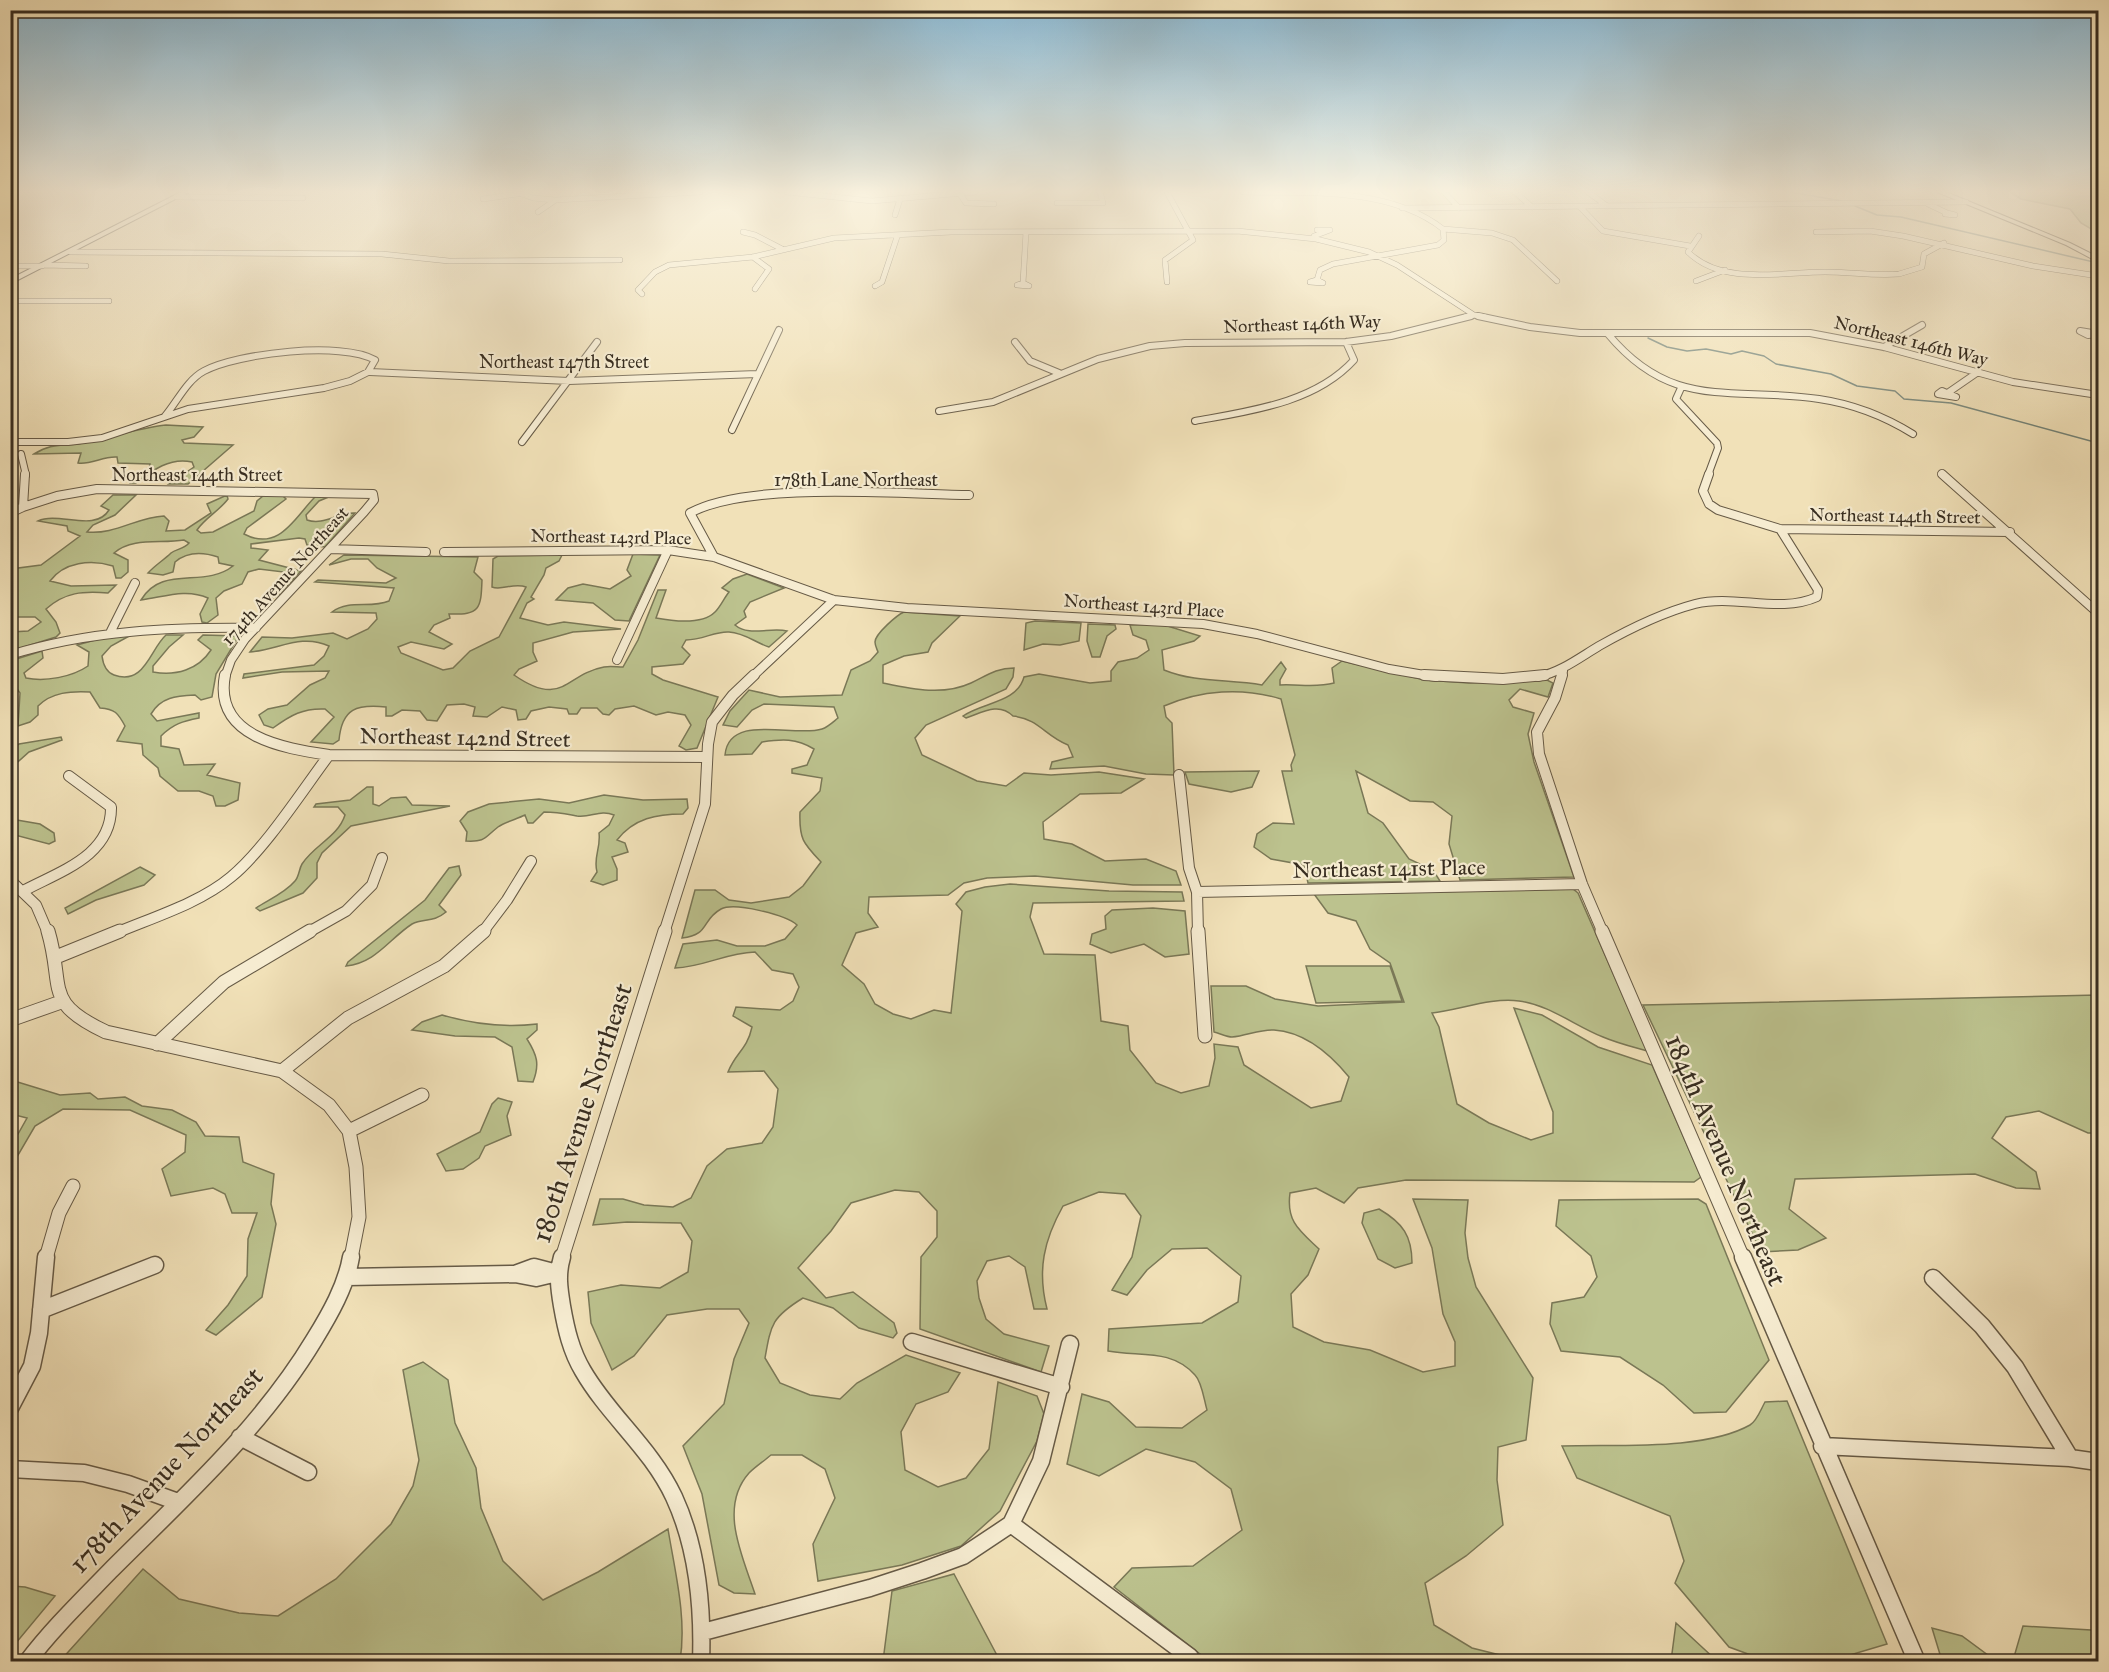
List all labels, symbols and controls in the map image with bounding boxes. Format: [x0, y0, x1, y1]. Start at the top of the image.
street label: Northeast 146th Way [1223, 310, 1382, 338]
street label: Northeast 146th Way [1832, 311, 1991, 371]
street label: Northeast 147th Street [479, 351, 650, 373]
street label: Northeast 144th Street [111, 464, 283, 486]
street label: 178th Lane Northeast [774, 469, 939, 491]
street label: 174th Avenue Northeast [217, 501, 354, 650]
street label: Northeast 144th Street [1809, 504, 1981, 529]
street label: Northeast 143rd Place [530, 525, 692, 549]
street label: Northeast 143rd Place [1063, 589, 1225, 623]
street label: Northeast 142nd Street [359, 722, 571, 753]
street label: Northeast 141st Place [1292, 853, 1486, 884]
street label: 180th Avenue Northeast [524, 979, 639, 1247]
street label: 184th Avenue Northeast [1658, 1029, 1795, 1291]
street label: 178th Avenue Northeast [62, 1360, 270, 1579]

